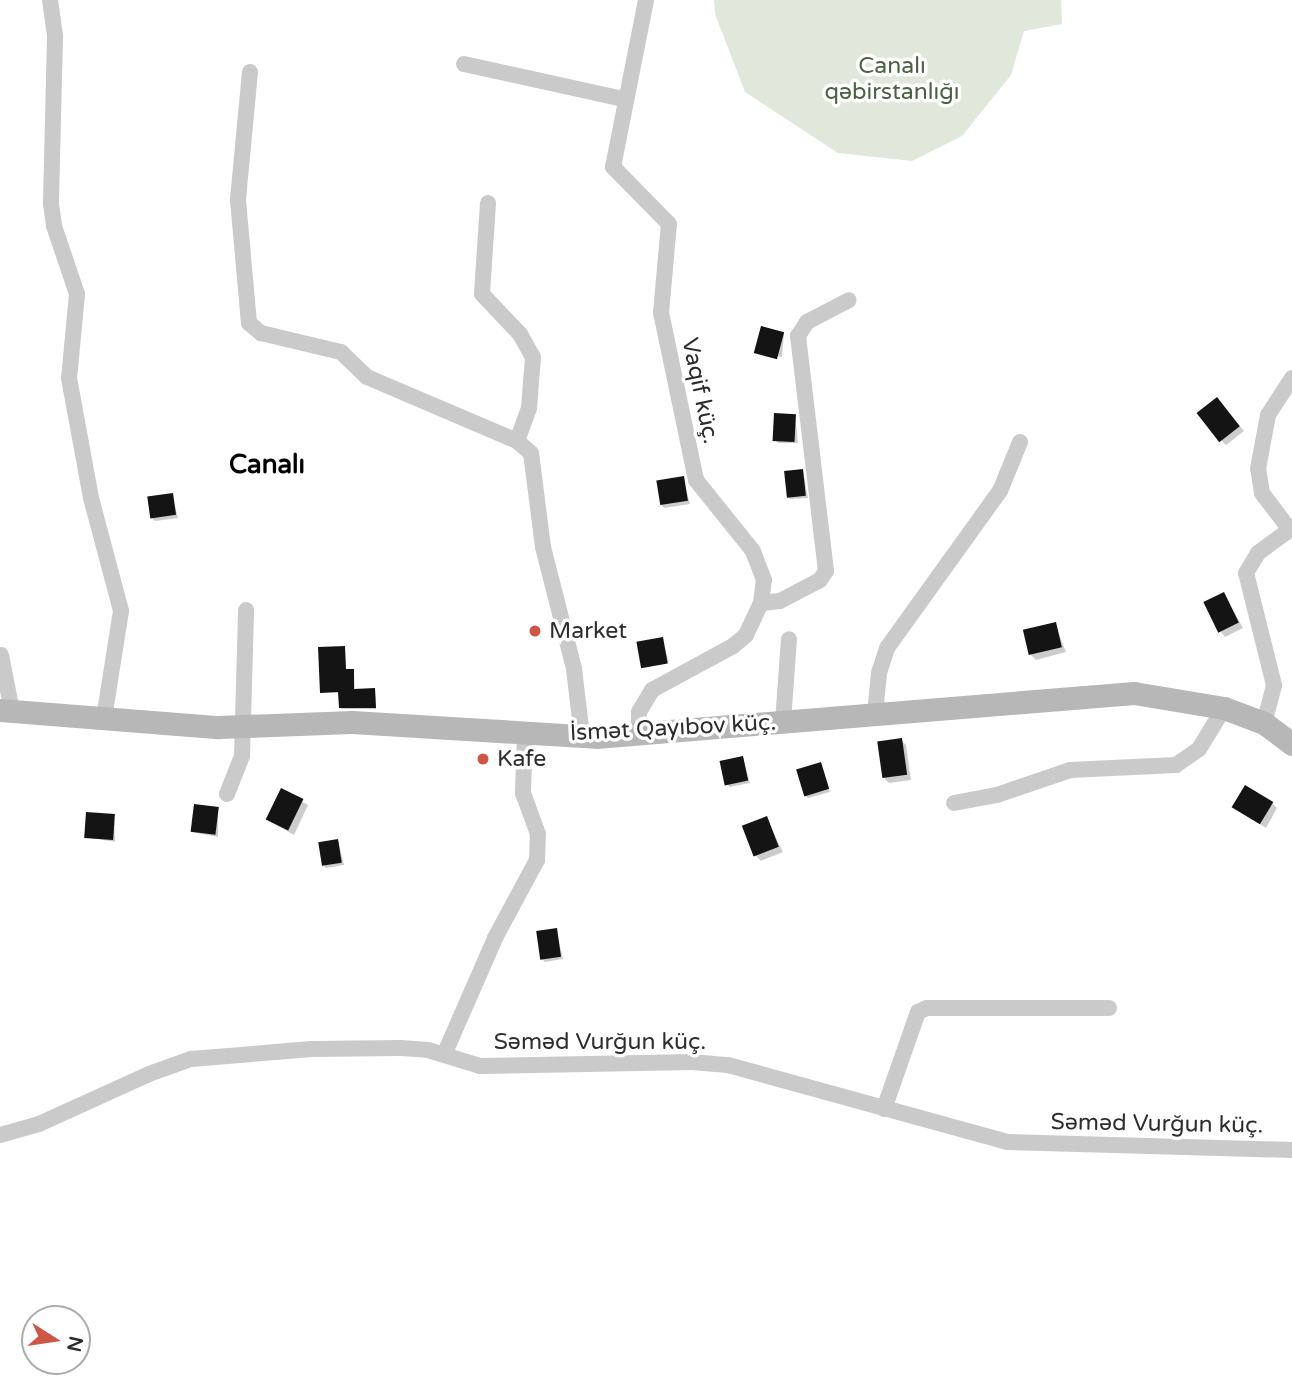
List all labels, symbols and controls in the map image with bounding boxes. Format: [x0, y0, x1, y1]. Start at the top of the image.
park label: Canalı qəbirstanlığı [825, 52, 959, 106]
street label: Vaqif küç. [675, 336, 725, 446]
district label: Canalı [229, 449, 305, 481]
place label: Market [549, 617, 627, 645]
marker: Market [527, 623, 543, 639]
street label: İsmət Qayıbov küç. [569, 709, 777, 747]
place label: Kafe [497, 745, 546, 773]
marker: Kafe [475, 751, 491, 767]
street label: Səməd Vurğun küç. [494, 1028, 706, 1056]
street label: Səməd Vurğun küç. [1050, 1108, 1264, 1140]
north arrow [21, 1305, 91, 1375]
text: N [62, 1334, 87, 1354]

